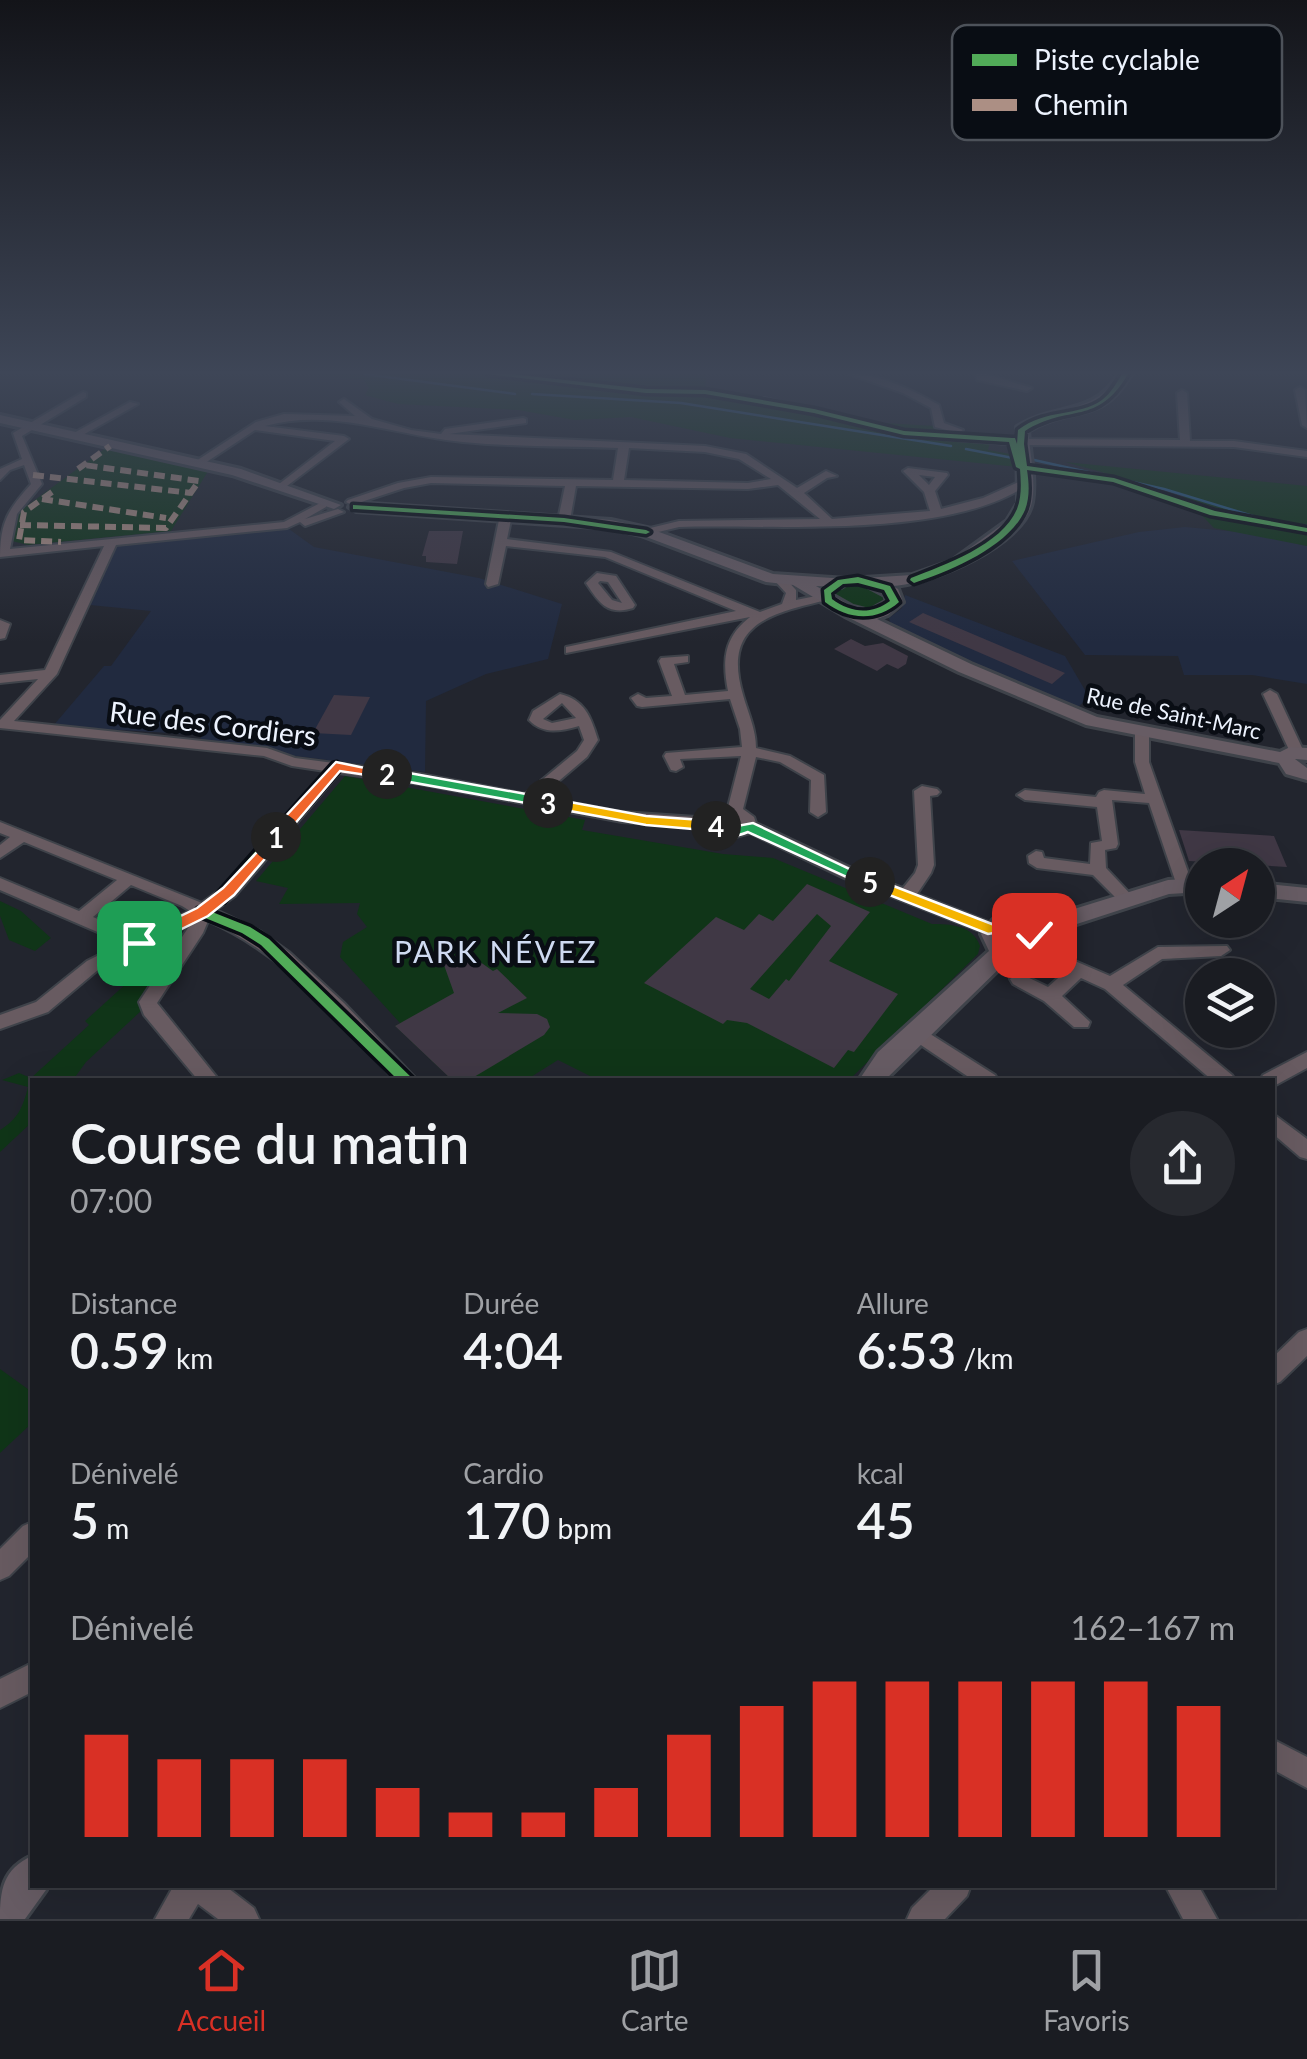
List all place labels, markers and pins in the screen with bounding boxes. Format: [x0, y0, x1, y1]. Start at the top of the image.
pin: 2 [362, 749, 412, 799]
pin: 3 [523, 778, 573, 828]
pin: 4 [691, 801, 741, 851]
pin: 1 [251, 812, 301, 862]
pin: 5 [845, 857, 895, 907]
pin [992, 893, 1077, 978]
pin [97, 901, 182, 986]

